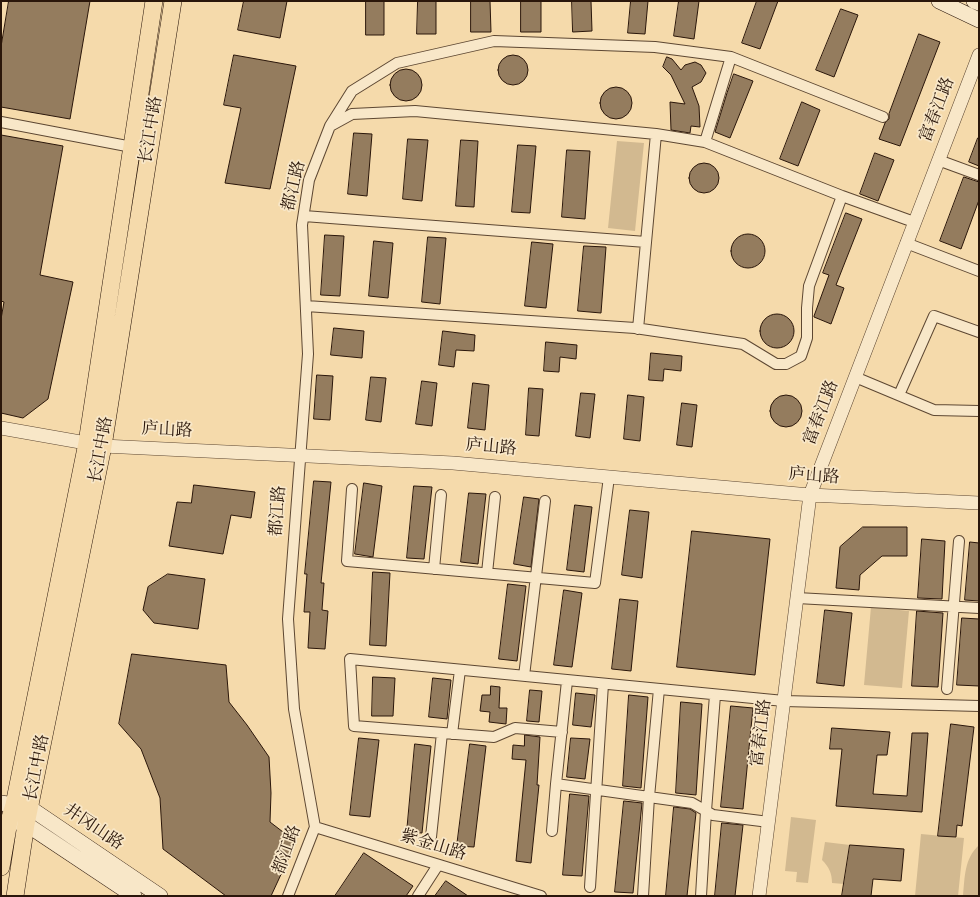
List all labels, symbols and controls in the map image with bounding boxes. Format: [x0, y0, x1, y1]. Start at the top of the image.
street label: 富春江路 [916, 75, 960, 145]
street label: 长江中路 [137, 95, 167, 165]
street label: 都江路 [279, 159, 311, 213]
street label: 富春江路 [800, 378, 844, 448]
street label: 长江中路 [86, 415, 118, 485]
street label: 庐山路 [141, 419, 193, 443]
street label: 庐山路 [465, 436, 517, 460]
street label: 庐山路 [788, 465, 840, 489]
street label: 都江路 [267, 485, 291, 537]
street label: 富春江路 [748, 698, 776, 768]
street label: 长江中路 [21, 733, 55, 803]
street label: 井冈山路 [59, 801, 127, 855]
street label: 都江路 [270, 823, 306, 877]
street label: 紫金山路 [398, 826, 468, 866]

